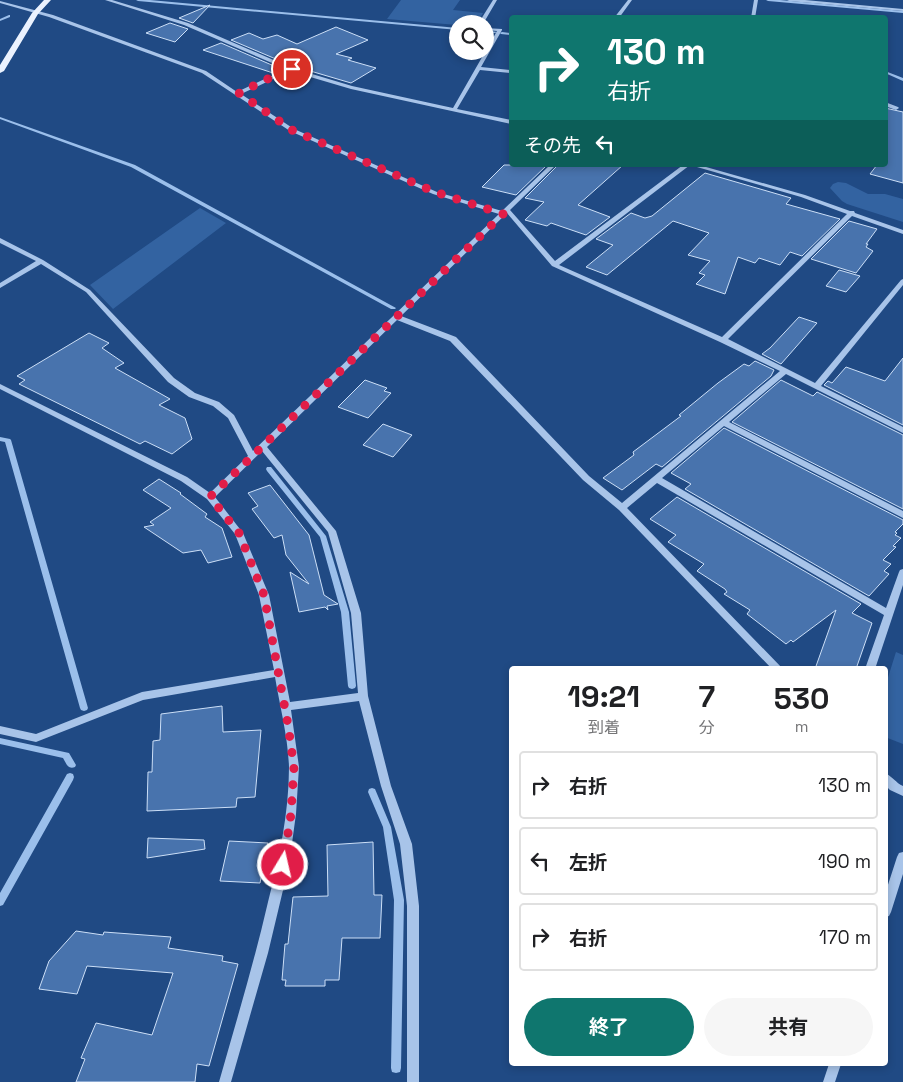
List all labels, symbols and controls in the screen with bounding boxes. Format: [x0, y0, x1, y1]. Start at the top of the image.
map controls [449, 15, 494, 60]
button: search [449, 15, 494, 60]
text: 130 m [607, 30, 706, 74]
icon: right [524, 35, 589, 100]
pin [271, 48, 313, 90]
icon: arrive [278, 55, 306, 83]
text: 右折 [607, 77, 651, 105]
icon: left [591, 130, 619, 158]
text: その先 [524, 133, 581, 158]
text: 19:21 [568, 677, 640, 716]
text: 7 [699, 677, 715, 716]
text: 530 [774, 679, 829, 718]
text: m [795, 716, 808, 737]
text: 到着 [588, 717, 620, 738]
text: 分 [699, 717, 715, 738]
icon: right [526, 771, 554, 799]
text: 130 m [818, 773, 871, 798]
text: 右折 [569, 774, 607, 799]
position arrow [256, 838, 308, 890]
icon: left [526, 847, 554, 875]
text: 190 m [818, 849, 871, 874]
text: 左折 [569, 850, 607, 875]
icon: right [526, 923, 554, 951]
text: 170 m [819, 925, 871, 950]
text: 右折 [569, 926, 607, 951]
button: 終了 [524, 998, 694, 1056]
button: 共有 [704, 998, 873, 1056]

